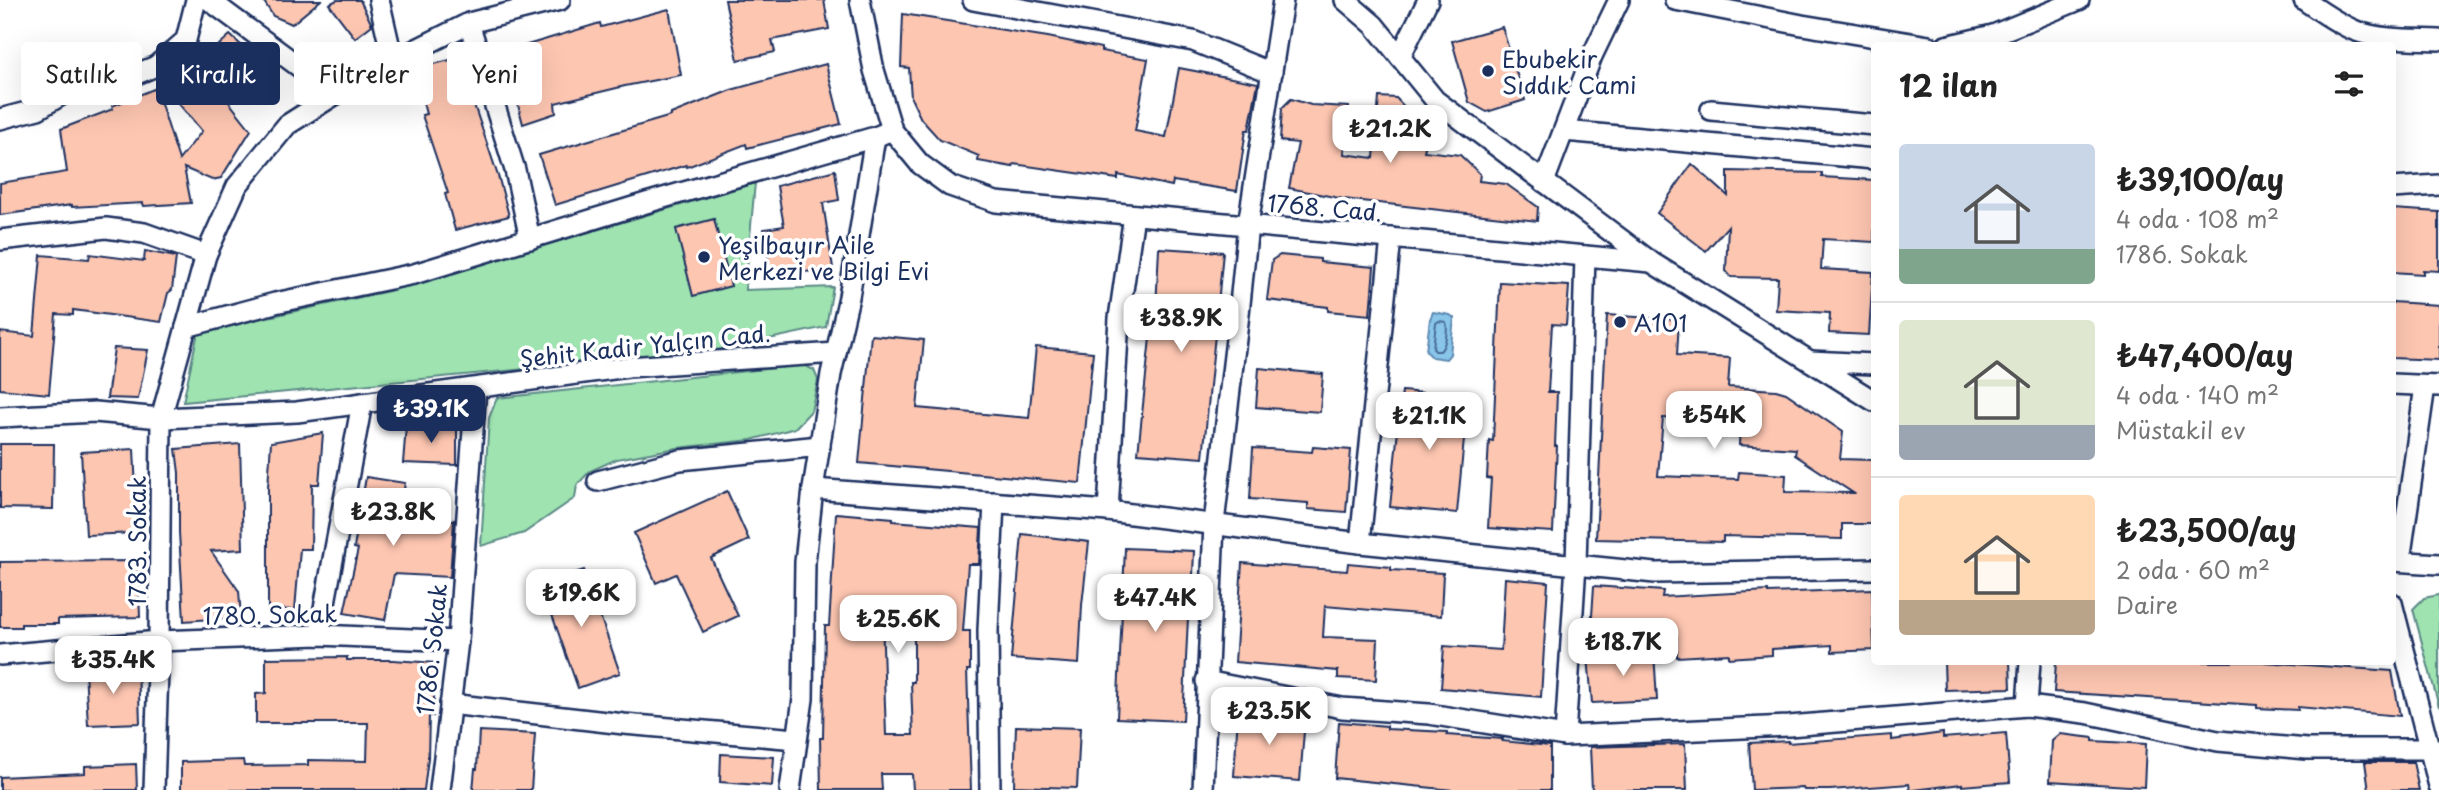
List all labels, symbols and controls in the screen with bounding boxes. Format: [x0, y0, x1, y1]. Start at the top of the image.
place label: Ebubekir Sıddık Cami [1502, 41, 1637, 102]
chip: Satılık [21, 42, 142, 105]
chip: Kiralık [156, 42, 280, 105]
chip: Filtreler [294, 42, 433, 105]
chip: Yeni [447, 42, 542, 105]
text: 12 ilan [1899, 62, 1998, 107]
marker: Ebubekir Sıddık Cami [1480, 63, 1496, 79]
icon: filters [2330, 65, 2368, 103]
pin: ₺21.2K [1333, 106, 1447, 165]
text: ₺21.2K [1348, 110, 1432, 145]
text: ₺39,100/ay [2116, 156, 2284, 201]
icon: home [1955, 172, 2039, 256]
street label: 1768. Cad. [1266, 185, 1384, 229]
text: 4 oda · 108 m² [2116, 201, 2279, 236]
place label: Yeşilbayır Aile Merkezi ve Bilgi Evi [718, 227, 929, 288]
text: 1786. Sokak [2116, 236, 2248, 271]
marker: Yeşilbayır Aile Merkezi ve Bilgi Evi [696, 249, 712, 265]
pin: ₺38.9K [1124, 294, 1238, 354]
text: ₺38.9K [1140, 299, 1222, 334]
place label: A101 [1634, 305, 1687, 340]
street label: Şehit Kadir Yalçın Cad. [518, 314, 772, 376]
marker: A101 [1612, 314, 1628, 330]
text: ₺47,400/ay [2116, 332, 2293, 377]
icon: home [1955, 348, 2039, 432]
text: 4 oda · 140 m² [2116, 377, 2279, 412]
pin: ₺39.1K [374, 386, 488, 445]
text: ₺39.1K [393, 390, 469, 425]
pin: ₺21.1K [1372, 392, 1486, 452]
pin: ₺54K [1673, 392, 1755, 451]
text: ₺54K [1682, 396, 1746, 431]
text: ₺21.1K [1392, 397, 1466, 432]
text: Müstakil ev [2116, 412, 2245, 447]
street label: 1783. Sokak [119, 475, 154, 607]
pin: ₺23.8K [336, 489, 450, 548]
text: ₺23.8K [350, 493, 436, 528]
text: ₺23,500/ay [2116, 507, 2296, 552]
icon: home [1955, 523, 2039, 607]
text: 2 oda · 60 m² [2116, 552, 2270, 587]
pin: ₺19.6K [524, 570, 638, 629]
text: ₺19.6K [542, 574, 620, 609]
pin: ₺47.4K [1098, 574, 1212, 634]
text: ₺47.4K [1113, 579, 1197, 614]
street label: 1786. Sokak [407, 582, 455, 716]
text: Daire [2116, 587, 2178, 622]
street label: 1780. Sokak [202, 595, 338, 633]
pin: ₺25.6K [841, 596, 955, 655]
text: ₺25.6K [856, 600, 940, 635]
pin: ₺18.7K [1566, 618, 1680, 678]
text: ₺18.7K [1584, 623, 1662, 658]
pin: ₺35.4K [56, 636, 170, 696]
text: ₺35.4K [71, 641, 155, 676]
pin: ₺23.5K [1212, 688, 1326, 747]
text: ₺23.5K [1227, 692, 1311, 727]

